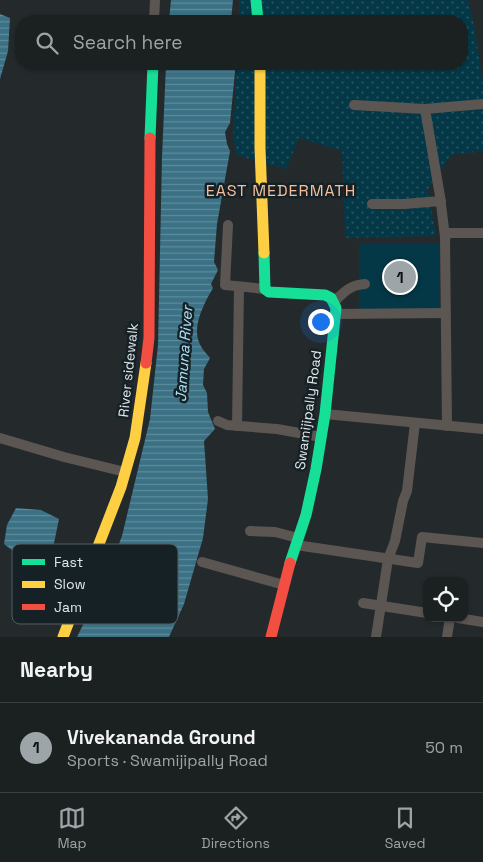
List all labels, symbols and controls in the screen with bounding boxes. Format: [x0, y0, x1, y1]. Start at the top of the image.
search box [15, 15, 468, 70]
icon: search [33, 29, 61, 57]
text: Search here [73, 30, 183, 55]
district label: EAST MEDERMATH [206, 180, 356, 201]
pin: 1 [384, 258, 416, 296]
water label: Jamuna River [171, 304, 196, 403]
your location [308, 309, 334, 335]
street label: River sidewalk [114, 321, 142, 418]
street label: Swamijipally Road [291, 349, 325, 471]
legend [12, 544, 178, 624]
text: Fast [54, 553, 83, 571]
text: Slow [54, 575, 86, 593]
map controls [423, 577, 468, 622]
button: locate [423, 577, 468, 622]
text: Jam [54, 598, 82, 616]
text: Nearby [20, 656, 93, 683]
text: Vivekananda Ground [67, 725, 256, 750]
text: 1 [32, 737, 40, 758]
text: 50 m [425, 737, 463, 758]
text: Sports · Swamijipally Road [67, 750, 268, 771]
tab: Map [57, 804, 87, 852]
tab: Directions [201, 804, 270, 852]
tab: Saved [385, 804, 426, 852]

